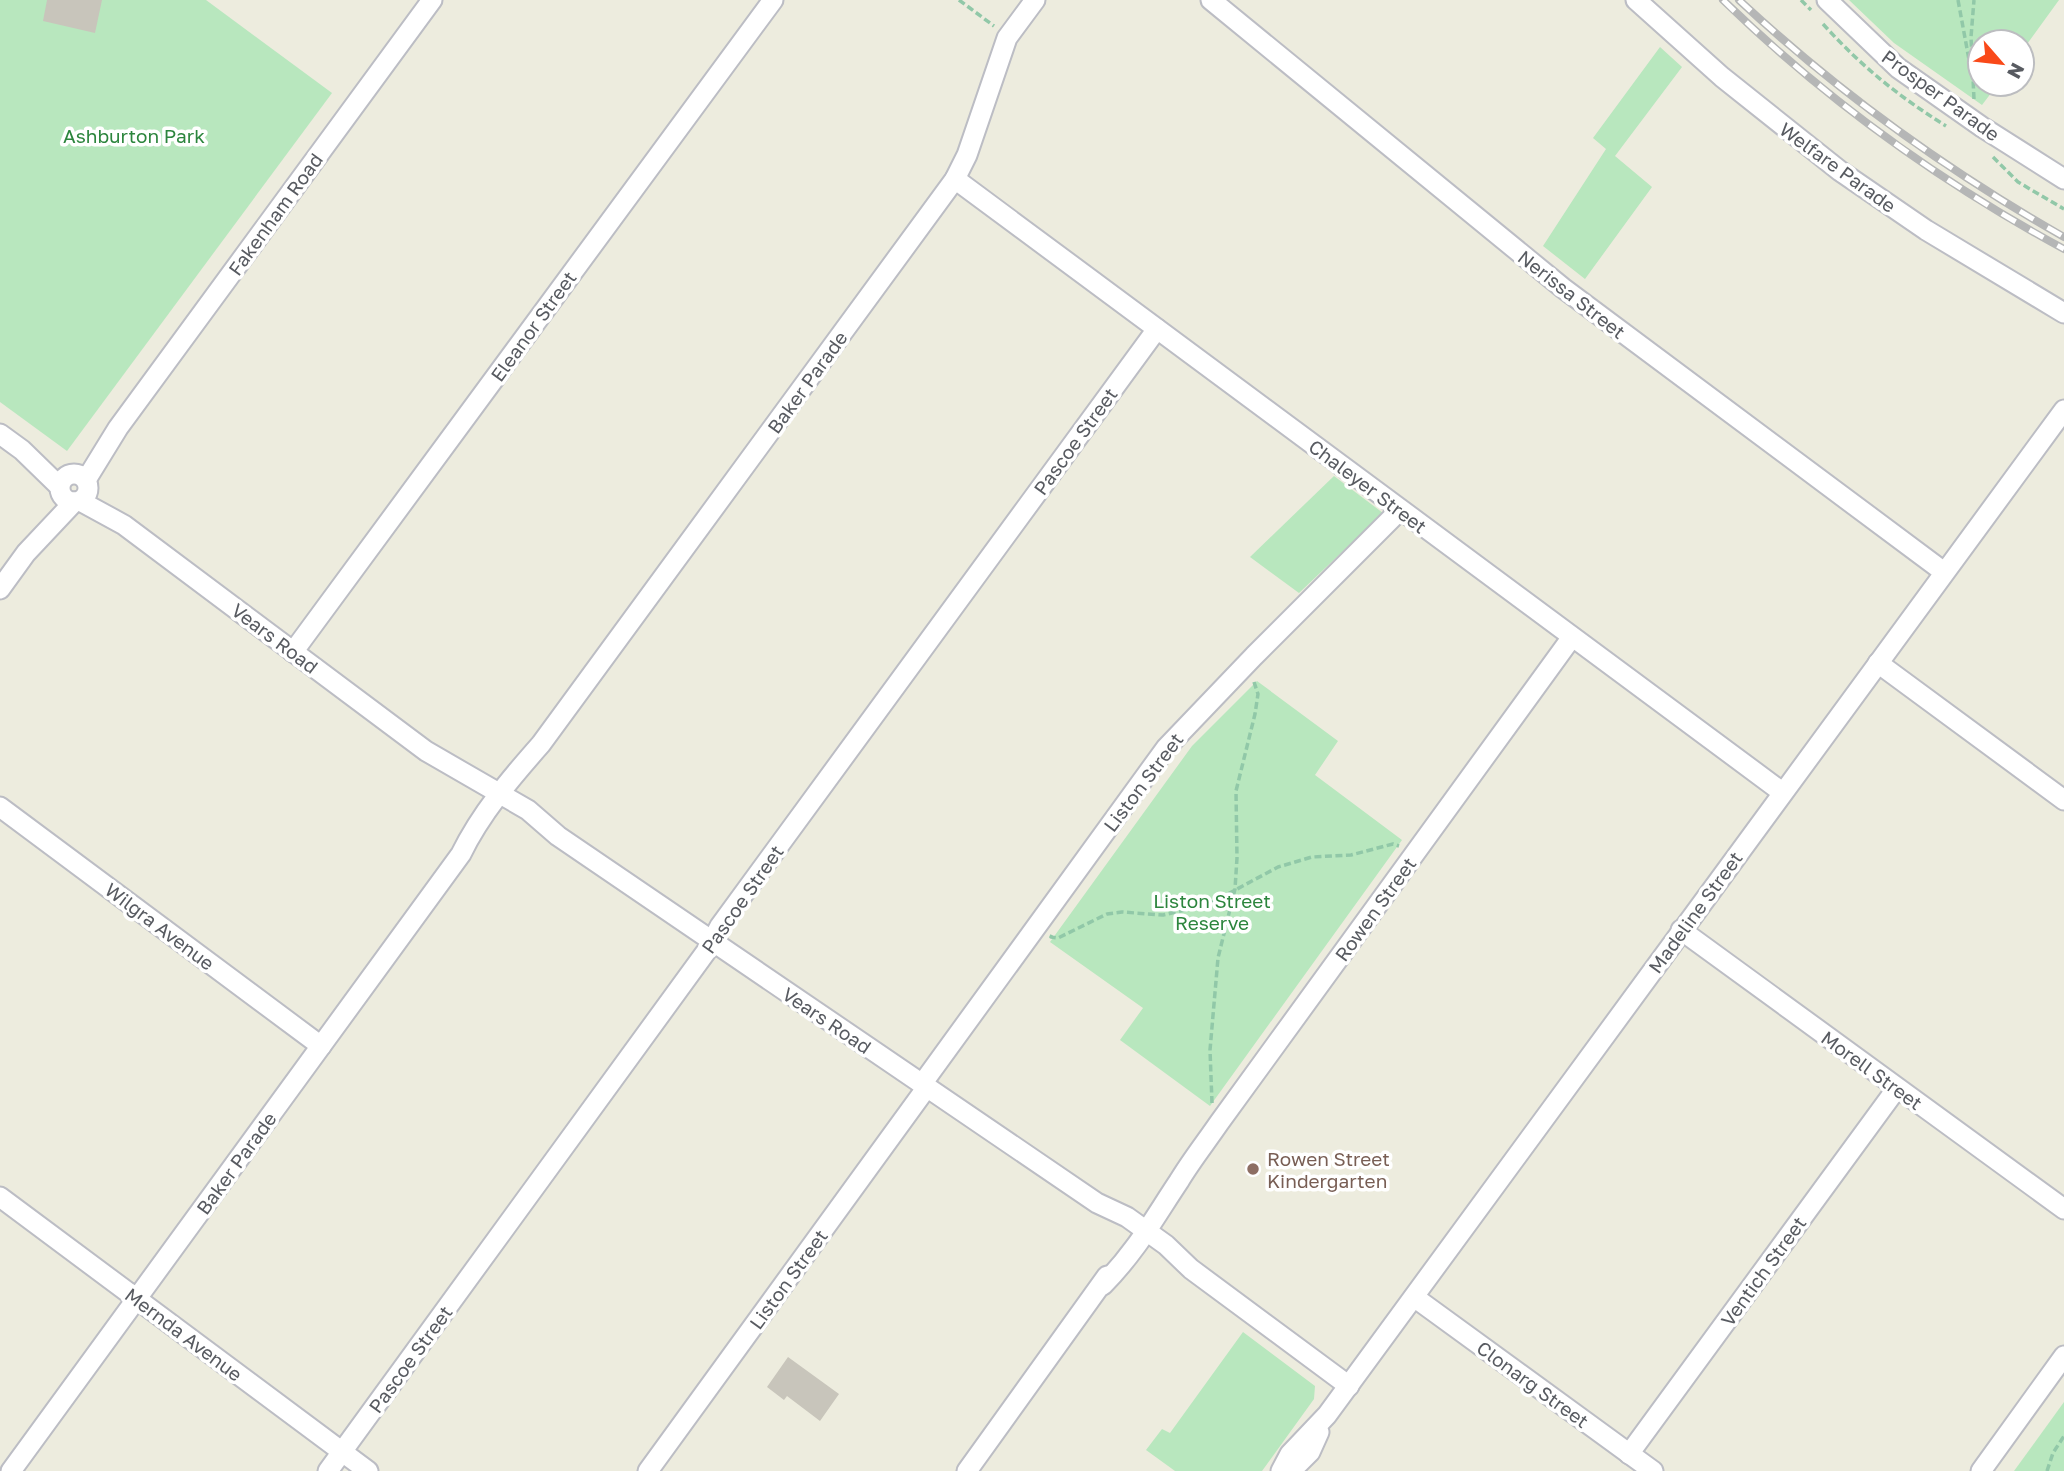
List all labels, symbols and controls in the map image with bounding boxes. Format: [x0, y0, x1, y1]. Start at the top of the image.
north arrow [1966, 28, 2036, 98]
street label: Prosper Parade [1878, 45, 2004, 145]
text: N [2003, 59, 2030, 83]
street label: Welfare Parade [1775, 117, 1901, 217]
park label: Ashburton Park [63, 124, 205, 147]
street label: Fakenham Road [223, 148, 327, 280]
street label: Nerissa Street [1514, 245, 1630, 343]
street label: Eleanor Street [485, 266, 581, 386]
street label: Baker Parade [762, 326, 852, 438]
street label: Pascoe Street [1028, 383, 1122, 499]
street label: Chaleyer Street [1305, 434, 1431, 538]
street label: Vears Road [227, 598, 323, 678]
street label: Liston Street [1098, 728, 1188, 836]
street label: Pascoe Street [696, 840, 788, 958]
street label: Madeline Street [1643, 847, 1747, 977]
street label: Rowen Street [1330, 853, 1420, 965]
street label: Wilgra Avenue [101, 877, 219, 975]
park label: Liston Street Reserve [1153, 889, 1271, 934]
street label: Vears Road [778, 982, 876, 1058]
street label: Morell Street [1817, 1026, 1927, 1114]
street label: Baker Parade [191, 1107, 281, 1219]
place label: Rowen Street Kindergarten [1267, 1147, 1390, 1192]
marker: Rowen Street Kindergarten [1245, 1161, 1261, 1177]
street label: Ventich Street [1716, 1212, 1810, 1330]
street label: Liston Street [744, 1225, 832, 1333]
street label: Mernda Avenue [121, 1282, 247, 1386]
street label: Pascoe Street [363, 1301, 457, 1417]
street label: Clonarg Street [1473, 1336, 1593, 1432]

